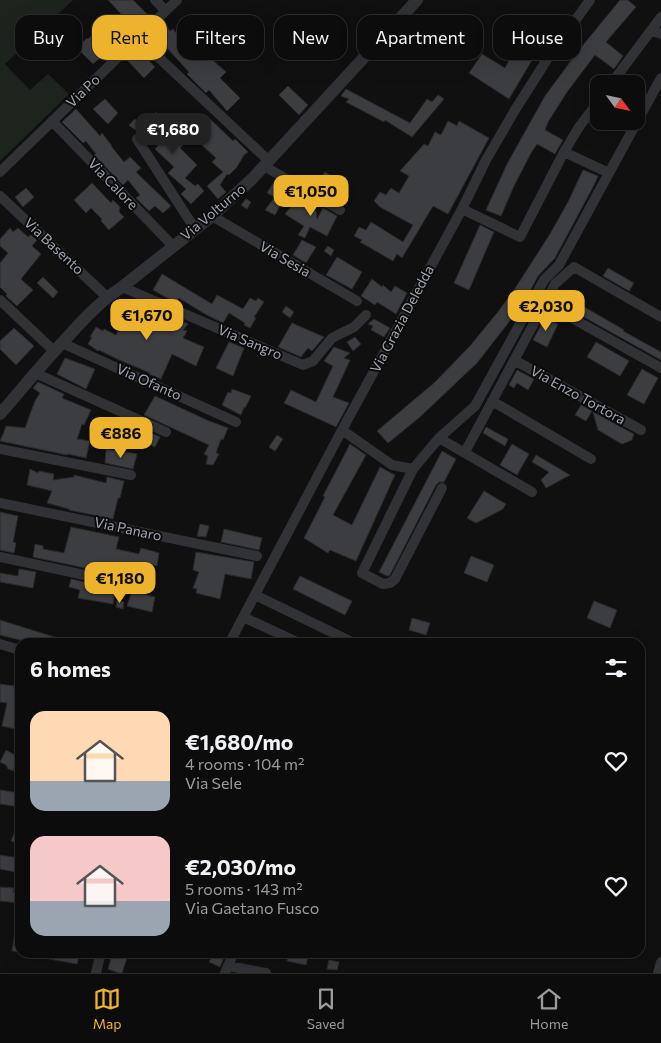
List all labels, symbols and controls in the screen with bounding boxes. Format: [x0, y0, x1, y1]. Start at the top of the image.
chip: Buy [15, 15, 82, 60]
chip: Rent [92, 15, 167, 60]
chip: Filters [177, 15, 264, 60]
chip: New [274, 15, 347, 60]
chip: Apartment [357, 15, 483, 60]
chip: House [493, 15, 581, 60]
street label: Via Po [62, 71, 103, 111]
north arrow [590, 75, 645, 130]
map controls [590, 75, 645, 130]
pin: €1,680 [132, 112, 214, 155]
text: €1,680 [147, 119, 199, 138]
street label: Via Calore [85, 154, 142, 213]
pin: €1,050 [270, 174, 352, 217]
street label: Via Volturno [177, 180, 249, 244]
text: €1,050 [285, 181, 337, 200]
street label: Via Basento [21, 214, 88, 278]
street label: Via Sesia [257, 237, 314, 280]
street label: Via Grazia Deledda [366, 262, 437, 375]
pin: €2,030 [505, 290, 587, 332]
text: €2,030 [519, 296, 573, 315]
pin: €1,670 [106, 298, 188, 341]
text: €1,670 [121, 305, 173, 324]
street label: Via Sangro [216, 320, 285, 363]
street label: Via Ofanto [114, 360, 184, 403]
street label: Via Enzo Tortora [528, 361, 629, 428]
pin: €886 [91, 416, 151, 459]
text: €886 [101, 423, 141, 442]
street label: Via Panaro [93, 513, 163, 544]
pin: €1,180 [79, 562, 161, 604]
text: €1,180 [95, 568, 145, 587]
icon: filters [602, 654, 630, 682]
text: 6 homes [30, 656, 111, 681]
text: €1,680/mo [185, 729, 293, 754]
icon: home [70, 731, 130, 791]
icon: heart [602, 747, 630, 775]
text: 4 rooms · 104 m² [185, 754, 304, 773]
text: Via Sele [185, 773, 242, 792]
text: €2,030/mo [185, 854, 296, 879]
icon: home [70, 856, 130, 916]
icon: heart [602, 872, 630, 900]
text: 5 rooms · 143 m² [185, 879, 303, 898]
text: Via Gaetano Fusco [185, 898, 319, 917]
tab: Map [93, 985, 122, 1032]
tab: Saved [307, 985, 345, 1032]
tab: Home [530, 985, 568, 1032]

